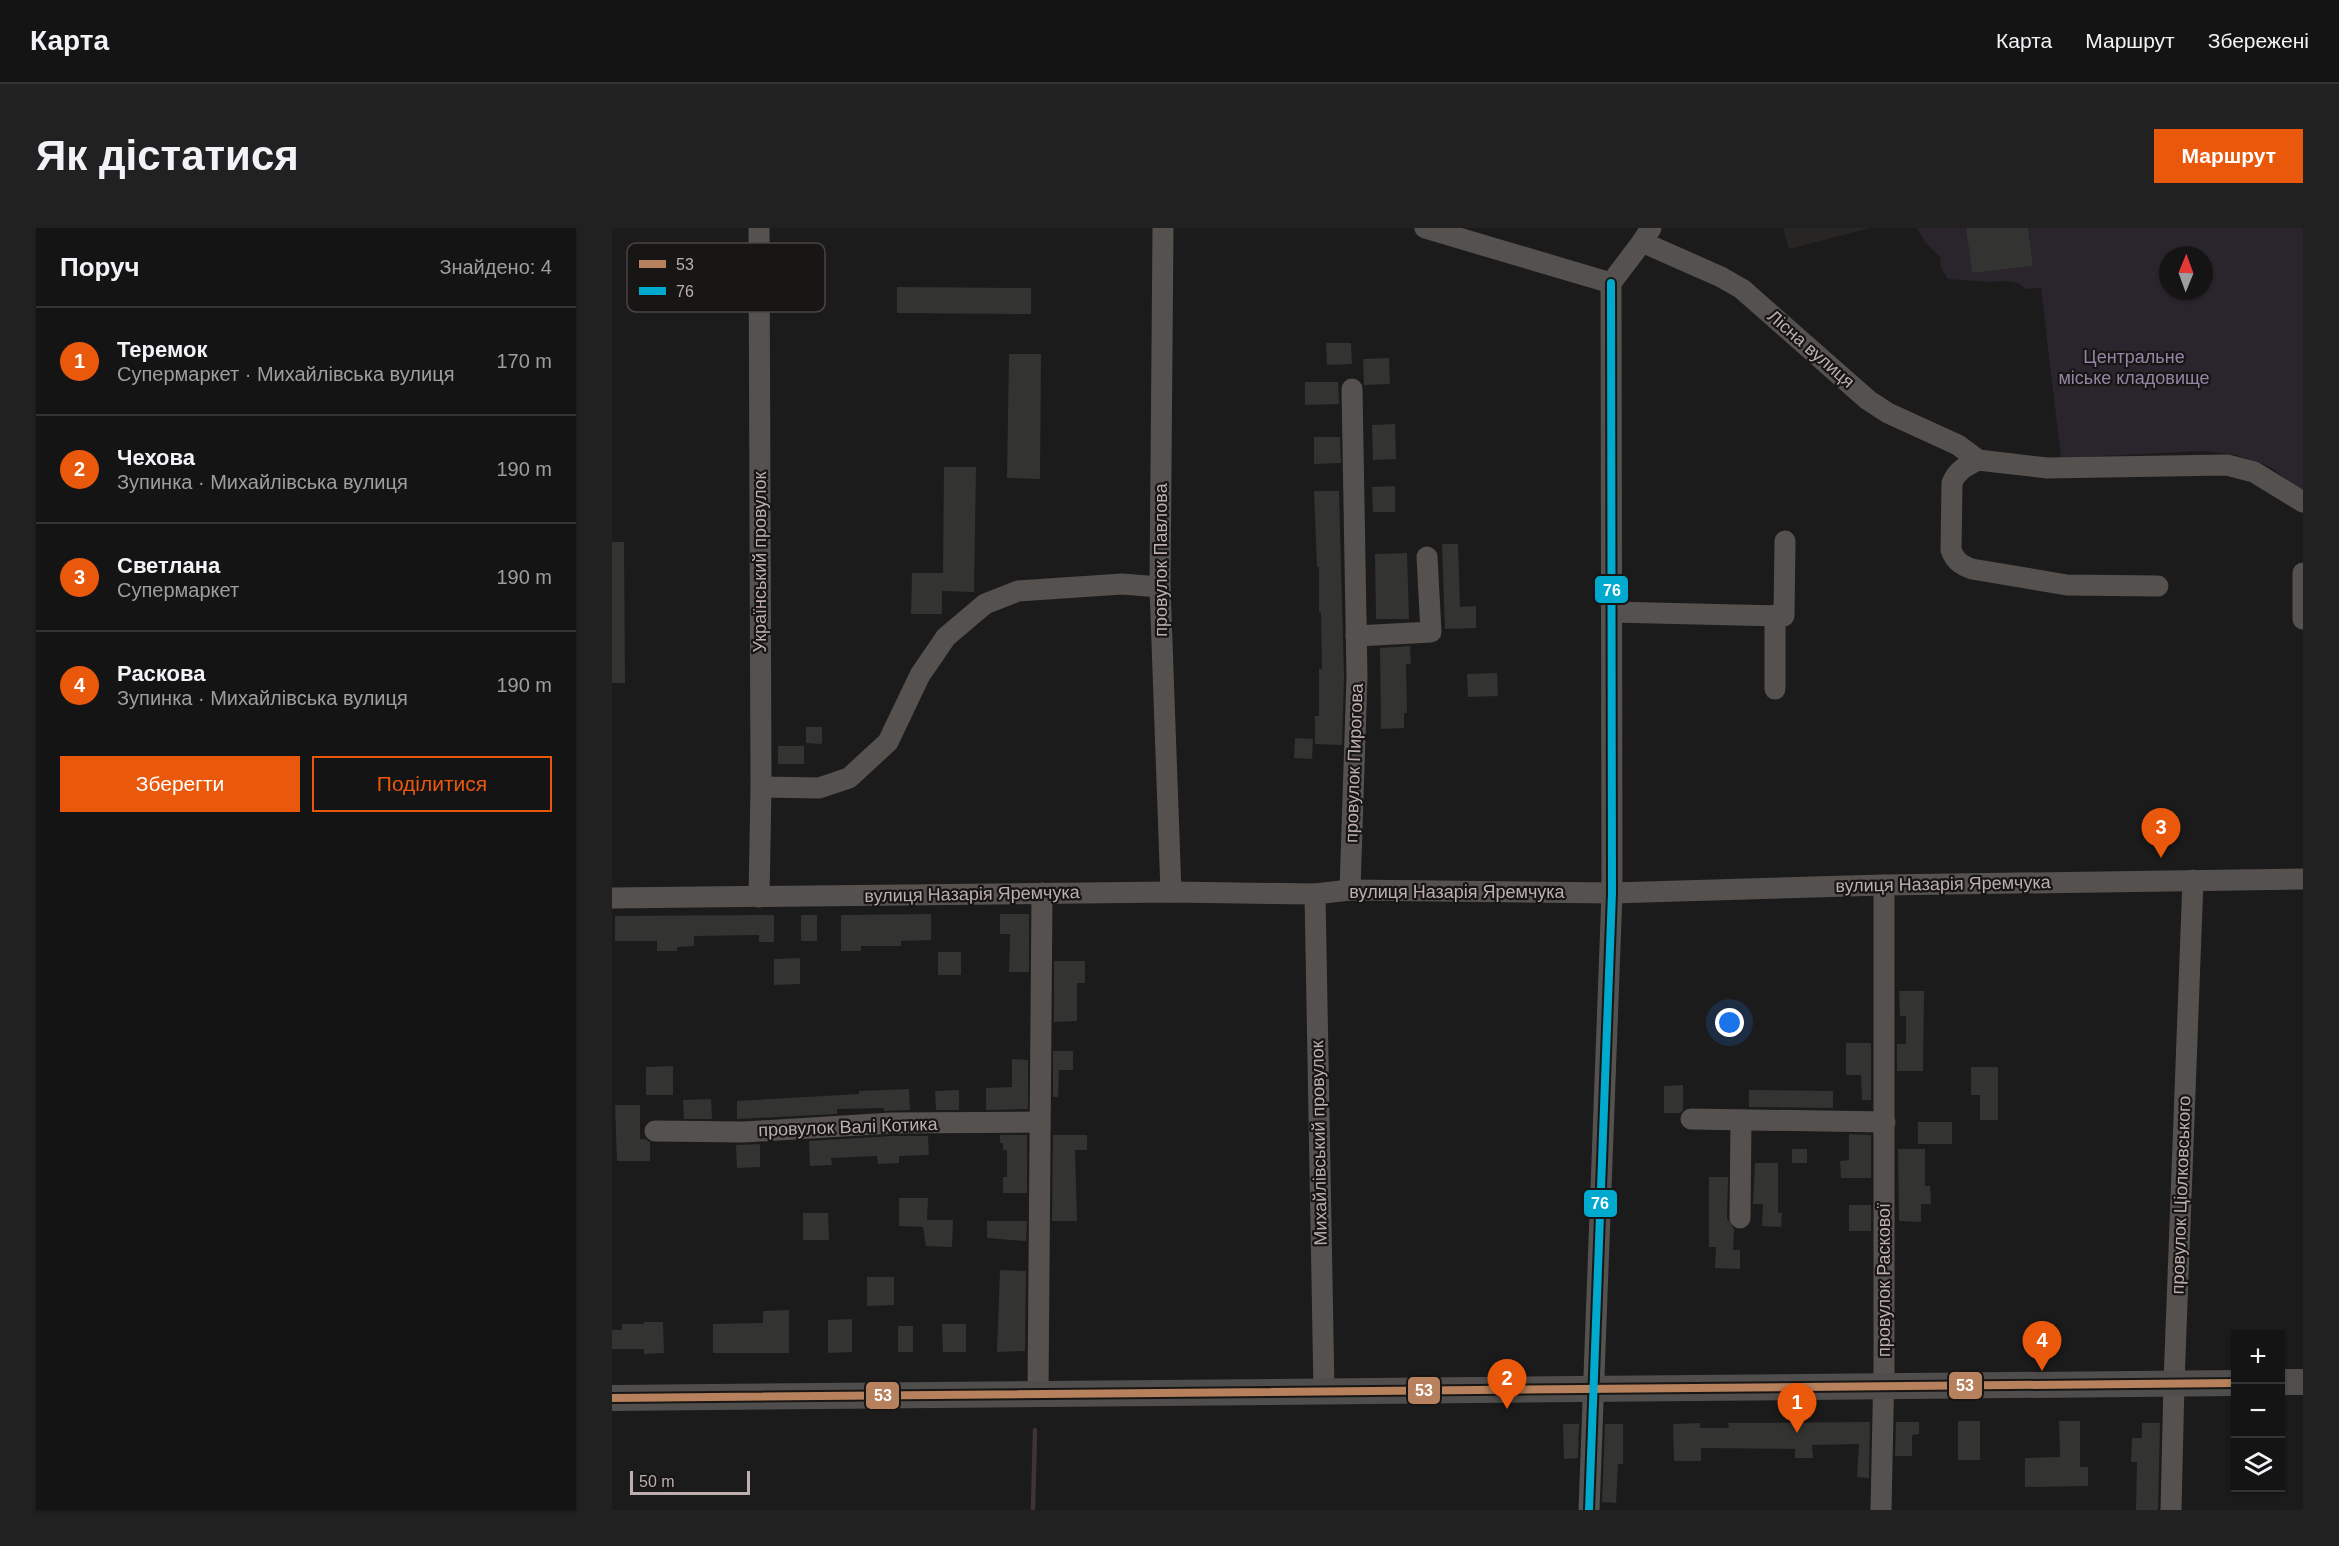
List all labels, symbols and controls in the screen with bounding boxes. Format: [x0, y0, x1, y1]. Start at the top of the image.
text: Карта [30, 25, 109, 56]
text: Карта [1996, 29, 2052, 52]
text: Маршрут [2085, 29, 2175, 52]
text: Збережені [2208, 29, 2309, 52]
button: Маршрут [2154, 129, 2303, 183]
text: Як дістатися [36, 132, 299, 179]
legend [627, 243, 825, 312]
north arrow [2159, 246, 2213, 300]
text: Поруч [60, 252, 140, 282]
text: Знайдено: 4 [439, 256, 552, 278]
text: 53 [676, 256, 694, 273]
text: 76 [676, 283, 694, 300]
street label: Лісна вулиця [1764, 306, 1858, 392]
text: Теремок [117, 337, 207, 362]
park label: Центральне міське кладовище [2058, 347, 2210, 388]
text: 1 [74, 350, 85, 372]
text: 170 m [496, 350, 552, 372]
text: Супермаркет · Михайлівська вулиця [117, 363, 454, 385]
text: Чехова [117, 445, 195, 470]
text: 2 [74, 458, 85, 480]
text: 190 m [496, 458, 552, 480]
text: Зупинка · Михайлівська вулиця [117, 471, 408, 493]
street label: Український провулок [750, 471, 770, 652]
street label: провулок Павлова [1151, 482, 1171, 637]
text: Светлана [117, 553, 220, 578]
text: 3 [74, 566, 85, 588]
text: 190 m [496, 566, 552, 588]
line badge: 76 [1594, 575, 1629, 604]
text: Супермаркет [117, 579, 239, 601]
text: 76 [1603, 582, 1621, 599]
text: Раскова [117, 661, 205, 686]
text: 4 [74, 674, 85, 696]
text: 190 m [496, 674, 552, 696]
street label: провулок Пирогова [1341, 682, 1367, 843]
text: Зупинка · Михайлівська вулиця [117, 687, 408, 709]
button: Зберегти [60, 756, 300, 812]
button: Поділитися [312, 756, 552, 812]
pin: 3 [2142, 808, 2180, 858]
street label: вулиця Назарія Яремчука [1835, 872, 2052, 896]
street label: вулиця Назарія Яремчука [864, 882, 1081, 906]
street label: вулиця Назарія Яремчука [1349, 882, 1566, 902]
your location [1715, 1008, 1744, 1037]
street label: Михайлівський провулок [1307, 1040, 1331, 1246]
street label: провулок Ціолковського [2168, 1095, 2194, 1295]
street label: провулок Валі Котика [758, 1114, 939, 1140]
line badge: 76 [1583, 1189, 1618, 1218]
text: 76 [1591, 1195, 1609, 1212]
street label: провулок Раскової [1874, 1203, 1894, 1357]
pin: 4 [2022, 1322, 2062, 1371]
map controls [2231, 1330, 2285, 1492]
button: + [2231, 1330, 2285, 1384]
pin: 2 [1488, 1360, 1526, 1409]
line badge: 53 [1948, 1371, 1983, 1400]
line badge: 53 [1407, 1376, 1441, 1405]
text: 53 [1956, 1377, 1974, 1394]
line badge: 53 [865, 1381, 900, 1410]
text: 53 [1415, 1382, 1433, 1399]
pin: 1 [1778, 1384, 1816, 1433]
button: − [2231, 1384, 2285, 1438]
text: 53 [874, 1387, 892, 1404]
button: layers [2231, 1438, 2285, 1492]
scale bar [630, 1468, 750, 1496]
text: 50 m [639, 1473, 675, 1490]

